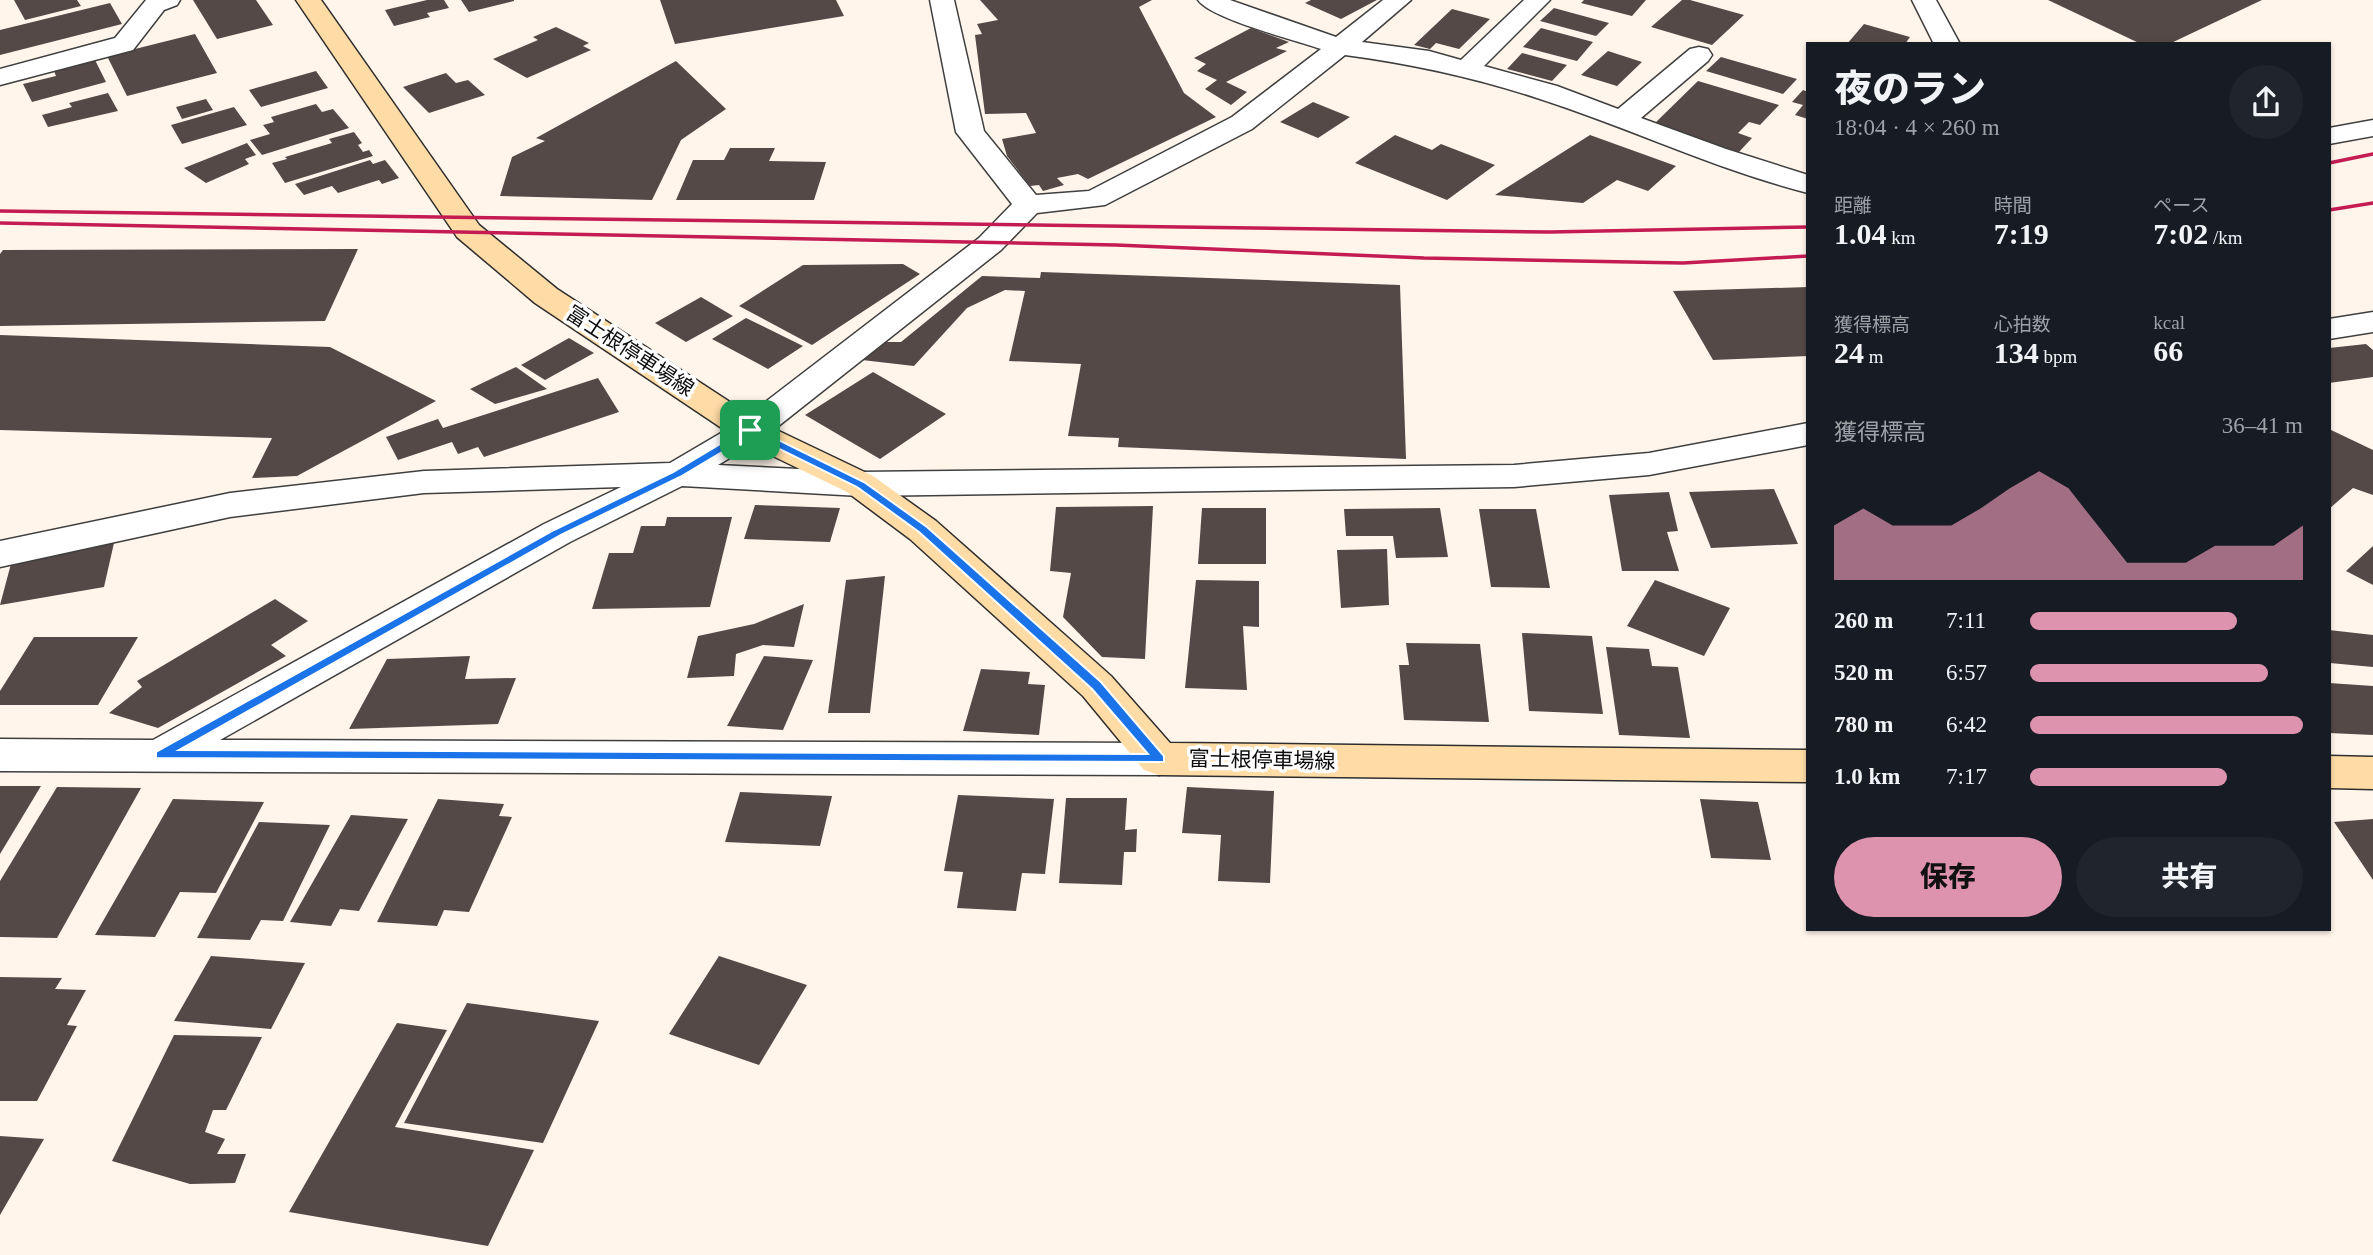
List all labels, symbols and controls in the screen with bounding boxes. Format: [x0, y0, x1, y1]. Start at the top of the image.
button: share [2229, 65, 2303, 139]
text: 夜のラン [1834, 68, 1986, 110]
text: 18:04 · 4 × 260 m [1834, 115, 2000, 140]
text: 距離 [1834, 195, 1872, 216]
text: 時間 [1994, 195, 2032, 216]
text: ペース [2153, 195, 2209, 216]
text: 1.04 [1834, 217, 1887, 250]
text: 7:19 [1994, 217, 2049, 250]
text: 7:02 [2153, 217, 2208, 250]
text: km [1887, 227, 1916, 248]
text: /km [2208, 227, 2243, 248]
street label: 富士根停車場線 [562, 301, 698, 401]
text: kcal [2153, 312, 2185, 333]
text: 獲得標高 [1834, 314, 1910, 335]
text: 心拍数 [1994, 314, 2051, 335]
text: 66 [2153, 334, 2183, 367]
text: 24 [1834, 336, 1864, 369]
text: 134 [1994, 336, 2039, 369]
text: m [1864, 346, 1884, 367]
text: bpm [2039, 346, 2077, 367]
pin [720, 400, 780, 460]
icon: arrive [731, 411, 769, 449]
text: 36–41 m [2222, 413, 2303, 438]
text: 獲得標高 [1834, 420, 1926, 445]
text: 260 m [1834, 608, 1893, 633]
text: 7:11 [1946, 608, 1986, 633]
text: 520 m [1834, 660, 1893, 685]
text: 6:57 [1946, 660, 1987, 685]
text: 780 m [1834, 712, 1893, 737]
text: 6:42 [1946, 712, 1987, 737]
street label: 富士根停車場線 [1188, 747, 1336, 773]
text: 1.0 km [1834, 764, 1900, 789]
text: 7:17 [1946, 764, 1987, 789]
button: 保存 [1834, 837, 2062, 917]
button: 共有 [2076, 837, 2303, 917]

